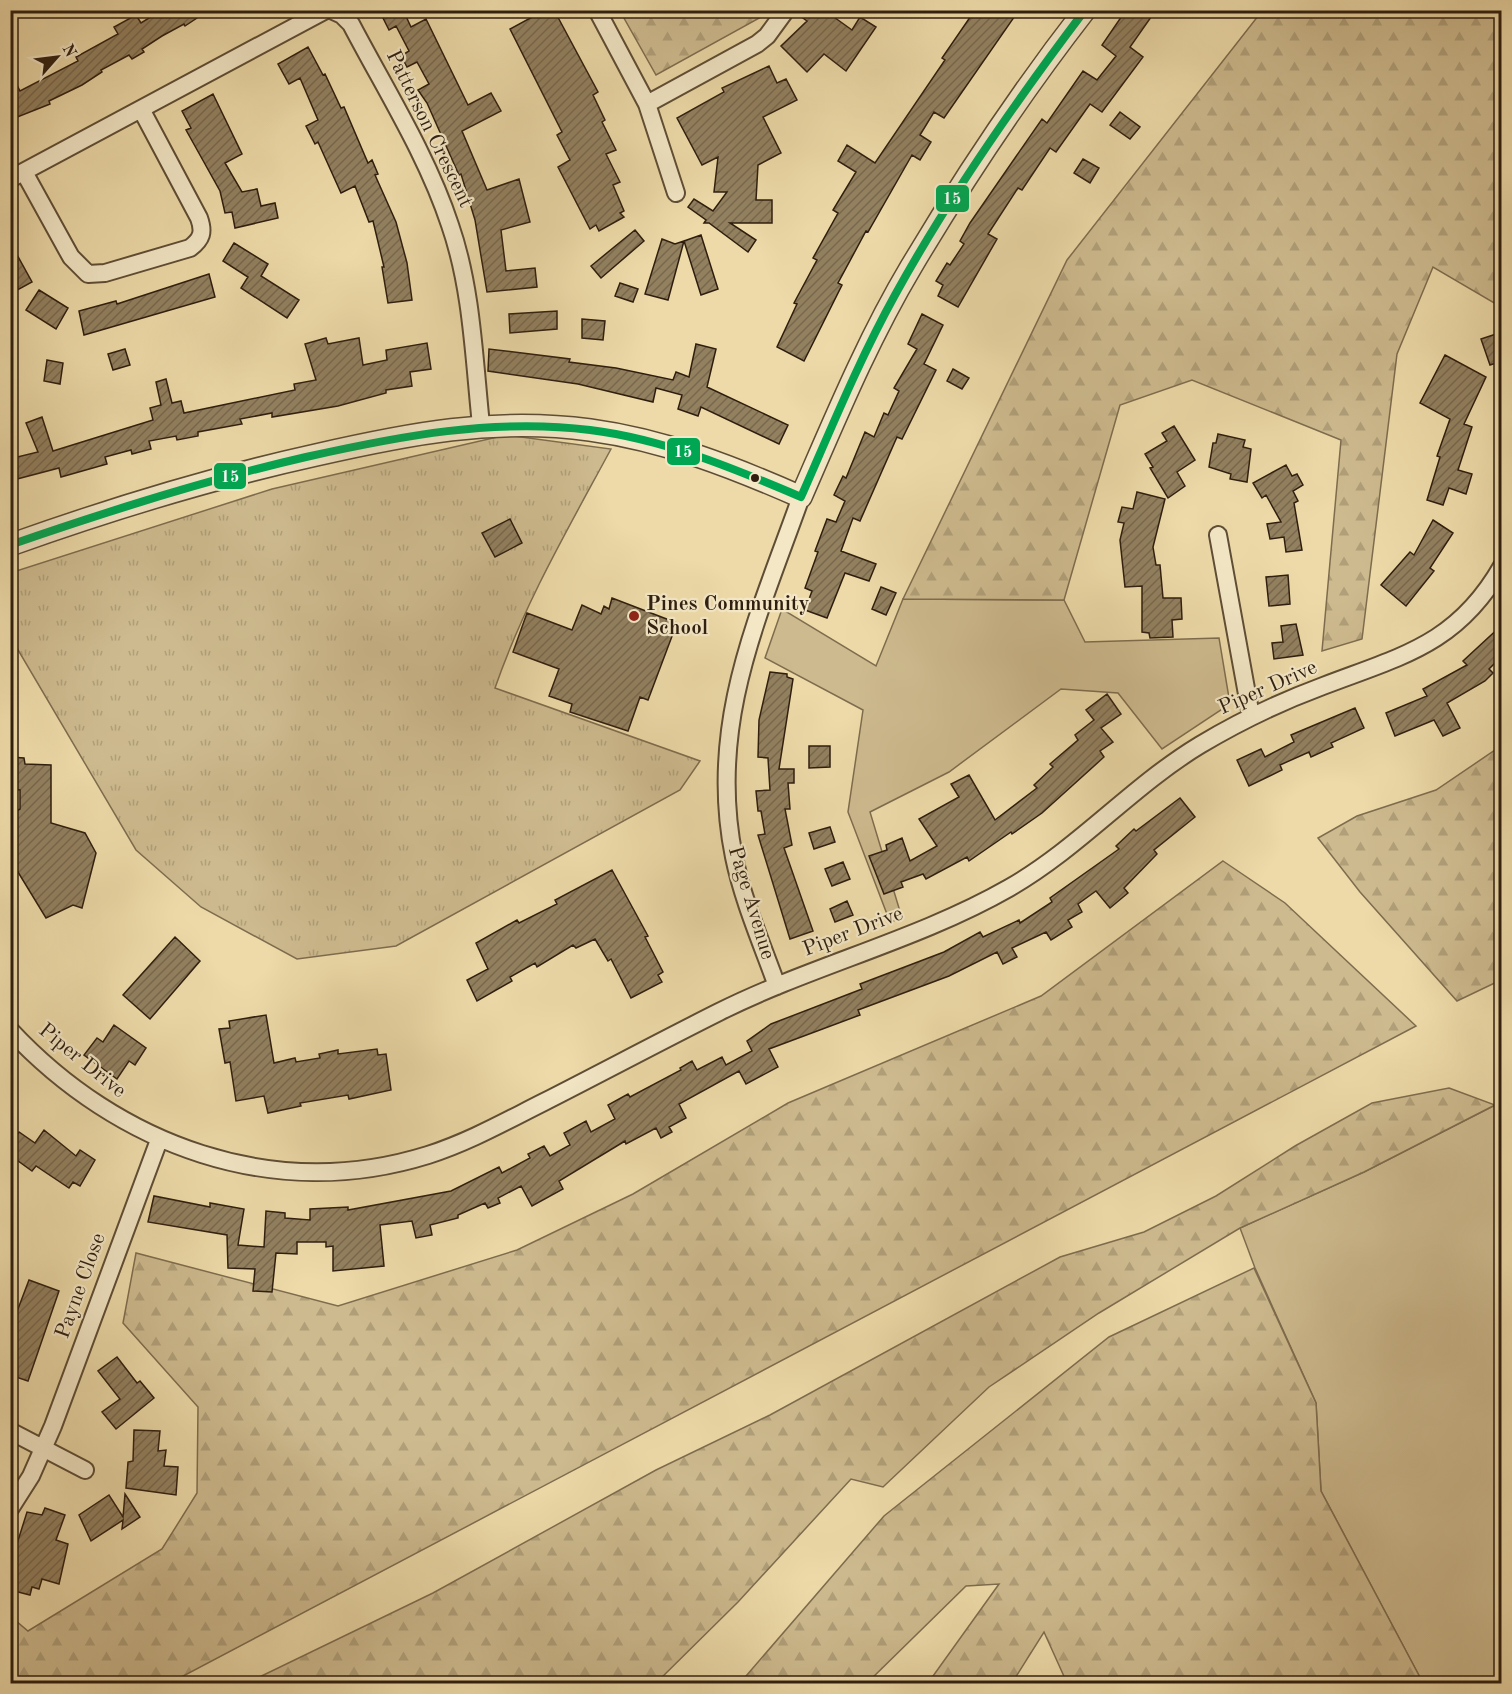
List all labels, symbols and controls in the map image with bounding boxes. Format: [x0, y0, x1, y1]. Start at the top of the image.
north arrow [27, 27, 87, 87]
text: N [59, 42, 79, 61]
street label: Patterson Crescent [382, 47, 476, 211]
line badge: 15 [935, 184, 970, 213]
text: 15 [943, 192, 961, 208]
line badge: 15 [666, 437, 701, 466]
text: 15 [674, 445, 692, 461]
line badge: 15 [213, 462, 247, 490]
text: 15 [221, 470, 239, 486]
unlabelled marker [749, 472, 761, 484]
place label: Pines Community School [646, 594, 810, 639]
marker: Pines Community School [627, 609, 641, 623]
street label: Piper Drive [1216, 657, 1320, 719]
street label: Page Avenue [724, 844, 778, 962]
street label: Piper Drive [800, 903, 906, 961]
street label: Piper Drive [34, 1020, 130, 1102]
street label: Payne Close [52, 1231, 110, 1341]

